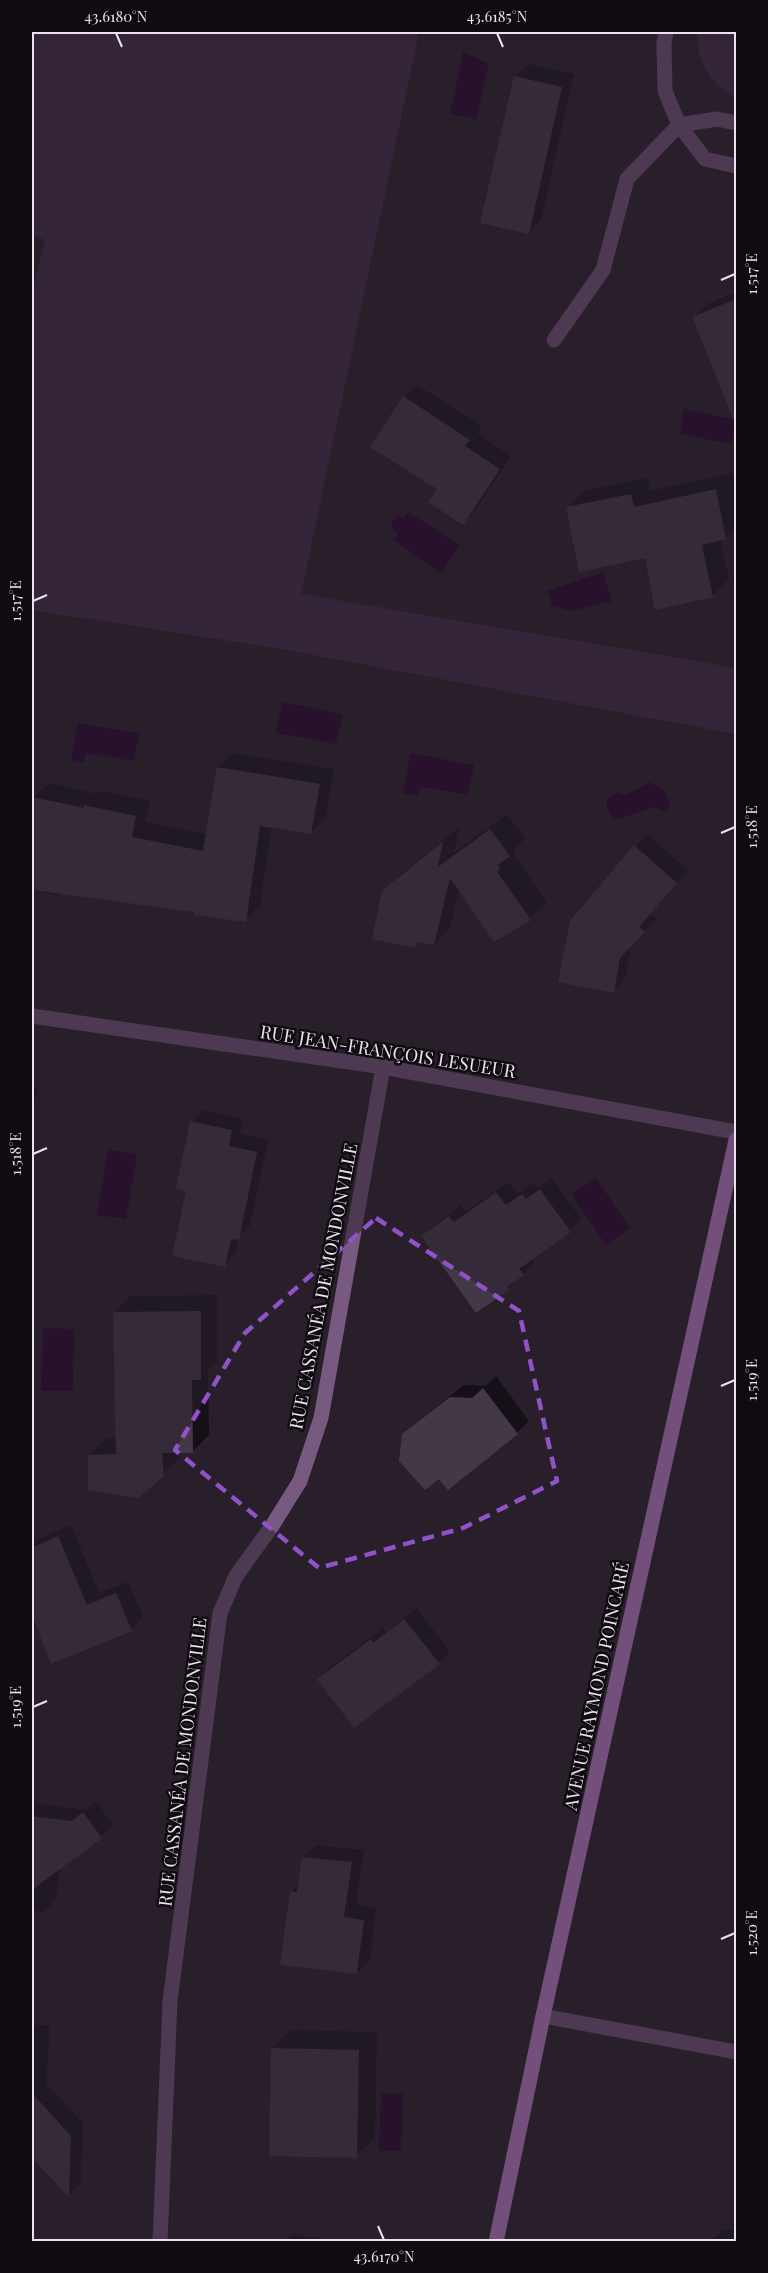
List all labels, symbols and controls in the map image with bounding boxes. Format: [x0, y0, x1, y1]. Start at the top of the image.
text: 43.6180°N [85, 6, 148, 26]
text: 43.6185°N [467, 6, 528, 26]
text: 1.517°E [741, 253, 761, 295]
text: 1.517°E [5, 580, 25, 622]
text: 1.518°E [741, 805, 761, 849]
street label: RUE JEAN-FRANÇOIS LESUEUR [259, 1019, 518, 1083]
text: 1.518°E [5, 1132, 25, 1176]
street label: RUE CASSANÉA DE MONDONVILLE [283, 1141, 363, 1431]
text: 1.519°E [741, 1359, 761, 1401]
street label: AVENUE RAYMOND POINCARÉ [558, 1560, 634, 1813]
street label: RUE CASSANÉA DE MONDONVILLE [152, 1616, 212, 1908]
text: 1.519°E [5, 1686, 25, 1728]
text: 1.520°E [741, 1910, 761, 1956]
text: 43.6170°N [353, 2246, 415, 2266]

